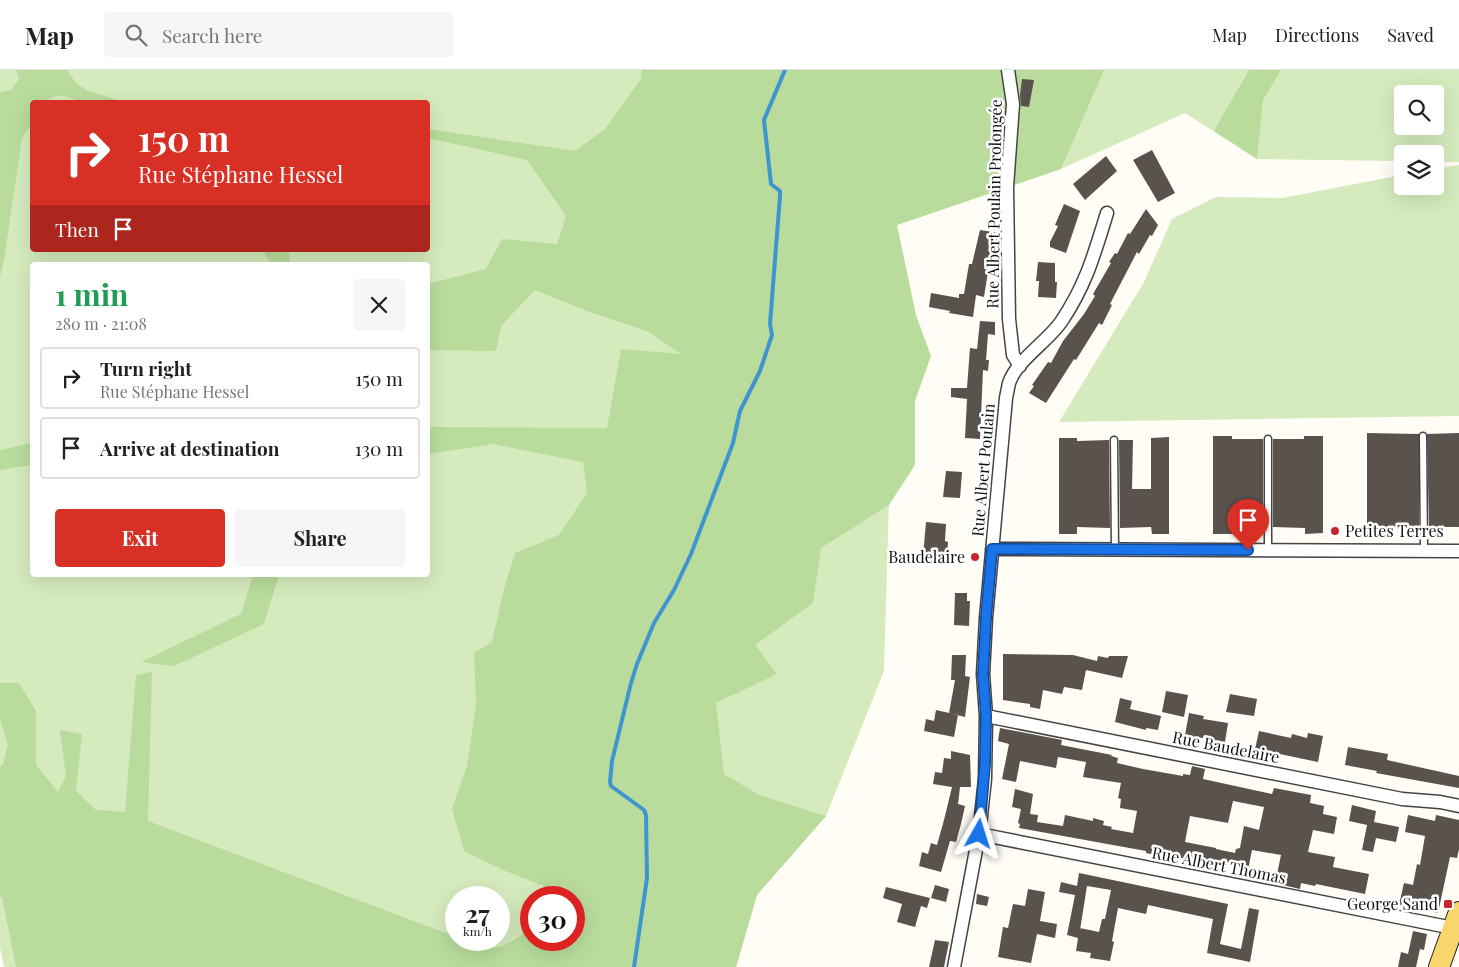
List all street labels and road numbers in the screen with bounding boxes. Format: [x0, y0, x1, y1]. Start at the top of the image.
street label: Rue Albert Poulain Prolongée [981, 99, 1006, 309]
street label: Rue Albert Poulain [966, 402, 999, 537]
street label: Rue Baudelaire [1171, 726, 1281, 767]
street label: Rue Albert Thomas [1150, 841, 1288, 888]

